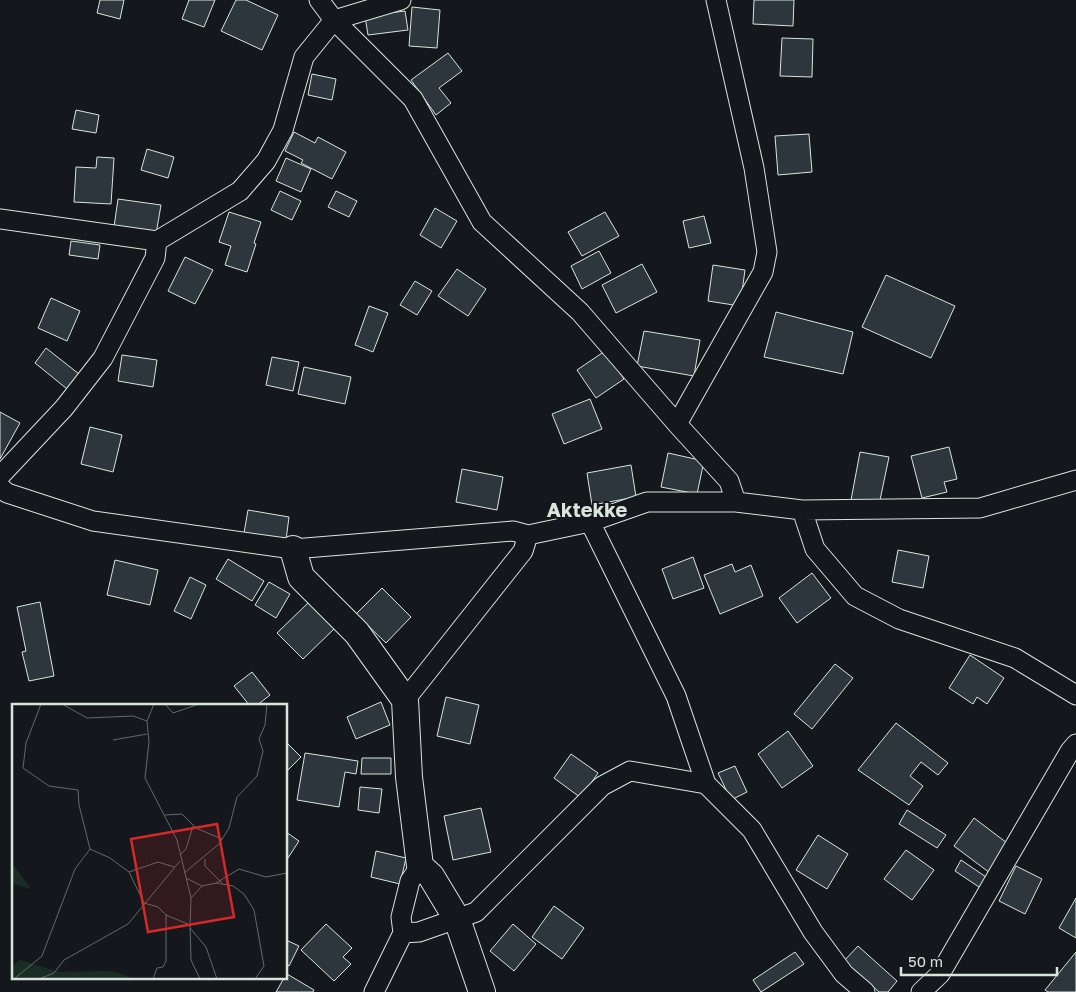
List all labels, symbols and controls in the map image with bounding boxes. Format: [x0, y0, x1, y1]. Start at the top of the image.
district label: Aktekke [547, 497, 627, 521]
inset map [12, 704, 288, 980]
scale bar [901, 944, 1057, 976]
text: 50 m [908, 952, 943, 970]

